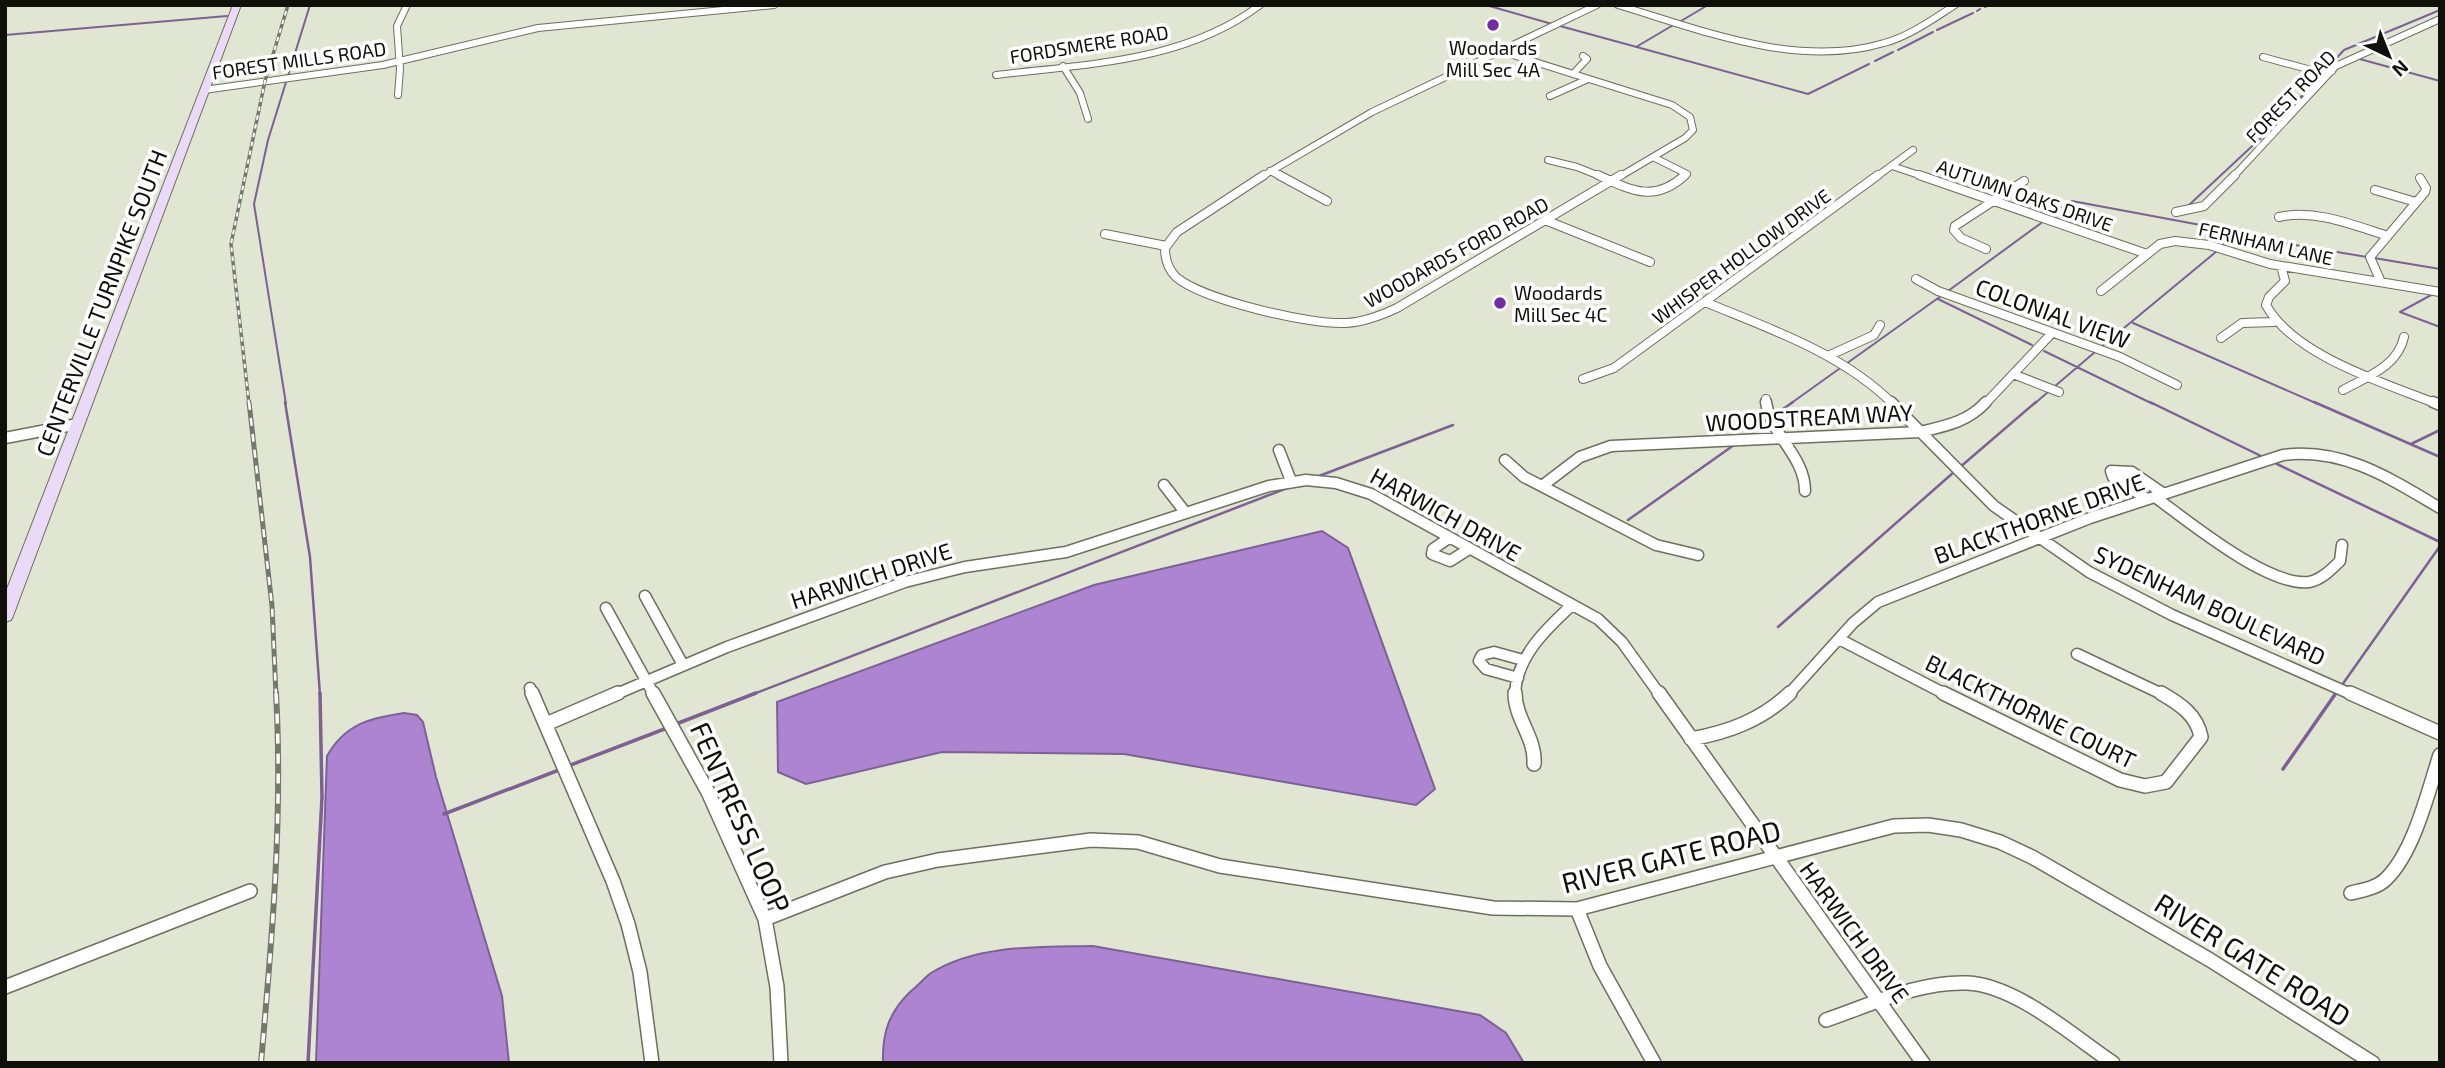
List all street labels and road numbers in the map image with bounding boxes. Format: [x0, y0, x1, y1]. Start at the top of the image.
street label: FORDSMERE ROAD [1008, 20, 1170, 68]
street label: FOREST MILLS ROAD [210, 36, 388, 84]
street label: FOREST ROAD [2240, 45, 2340, 147]
street label: CENTERVILLE TURNPIKE SOUTH [29, 146, 173, 460]
street label: AUTUMN OAKS DRIVE [1934, 154, 2116, 236]
street label: WHISPER HOLLOW DRIVE [1647, 184, 1835, 328]
street label: WOODARDS FORD ROAD [1360, 192, 1552, 312]
street label: FERNHAM LANE [2197, 216, 2335, 270]
street label: COLONIAL VIEW [1972, 272, 2134, 354]
street label: WOODSTREAM WAY [1704, 398, 1914, 436]
street label: HARWICH DRIVE [1366, 461, 1526, 567]
street label: BLACKTHORNE DRIVE [1930, 467, 2148, 569]
street label: HARWICH DRIVE [787, 536, 955, 614]
street label: SYDENHAM BOULEVARD [2090, 539, 2330, 671]
street label: BLACKTHORNE COURT [1921, 648, 2141, 774]
street label: FENTRESS LOOP [684, 716, 798, 918]
street label: RIVER GATE ROAD [1558, 812, 1784, 900]
street label: HARWICH DRIVE [1794, 856, 1916, 1008]
street label: RIVER GATE ROAD [2149, 885, 2357, 1033]

